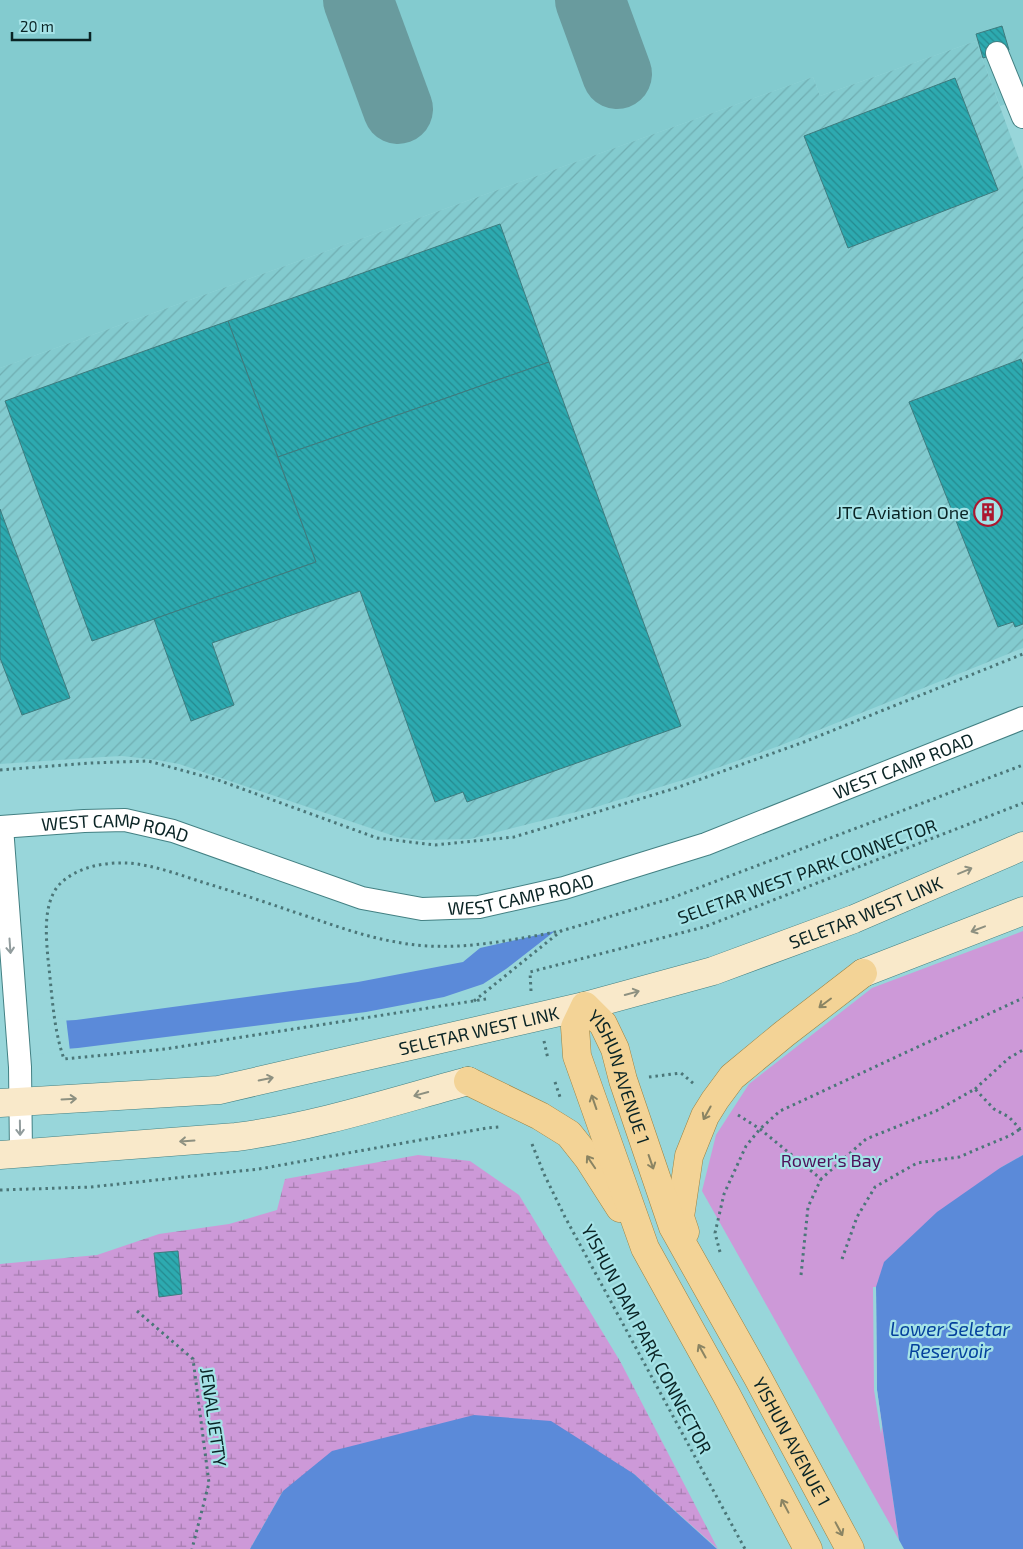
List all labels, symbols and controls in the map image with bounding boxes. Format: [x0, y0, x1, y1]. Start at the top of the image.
scale bar [12, 10, 90, 42]
text: 20 m [20, 17, 54, 35]
building icon: JTC Aviation One [973, 497, 1003, 527]
place label: JTC Aviation One [836, 501, 969, 523]
street label: WEST CAMP ROAD [830, 728, 977, 803]
street label: WEST CAMP ROAD [41, 809, 192, 847]
street label: SELETAR WEST PARK CONNECTOR [674, 814, 940, 928]
one-way arrow [957, 866, 972, 875]
street label: WEST CAMP ROAD [447, 868, 596, 919]
street label: SELETAR WEST LINK [786, 871, 946, 953]
one-way arrow [970, 925, 986, 934]
one-way arrow [5, 938, 14, 954]
one-way arrow [624, 988, 640, 998]
one-way arrow [819, 997, 832, 1008]
street label: SELETAR WEST LINK [397, 1001, 561, 1059]
street label: YISHUN AVENUE 1 [584, 1005, 655, 1147]
one-way arrow [258, 1074, 274, 1083]
one-way arrow [413, 1090, 429, 1099]
one-way arrow [60, 1094, 76, 1103]
one-way arrow [589, 1095, 598, 1111]
one-way arrow [702, 1105, 712, 1120]
one-way arrow [16, 1119, 25, 1135]
one-way arrow [179, 1136, 195, 1146]
park label: Rower's Bay [781, 1149, 882, 1171]
one-way arrow [646, 1153, 656, 1169]
one-way arrow [585, 1156, 595, 1170]
street label: YISHUN DAM PARK CONNECTOR [577, 1221, 717, 1457]
water label: Lower Seletar Reservoir [890, 1317, 1011, 1362]
one-way arrow [697, 1344, 707, 1359]
street label: JENAL JETTY [196, 1366, 232, 1469]
street label: YISHUN AVENUE 1 [748, 1373, 836, 1510]
one-way arrow [780, 1499, 789, 1514]
one-way arrow [834, 1521, 844, 1536]

